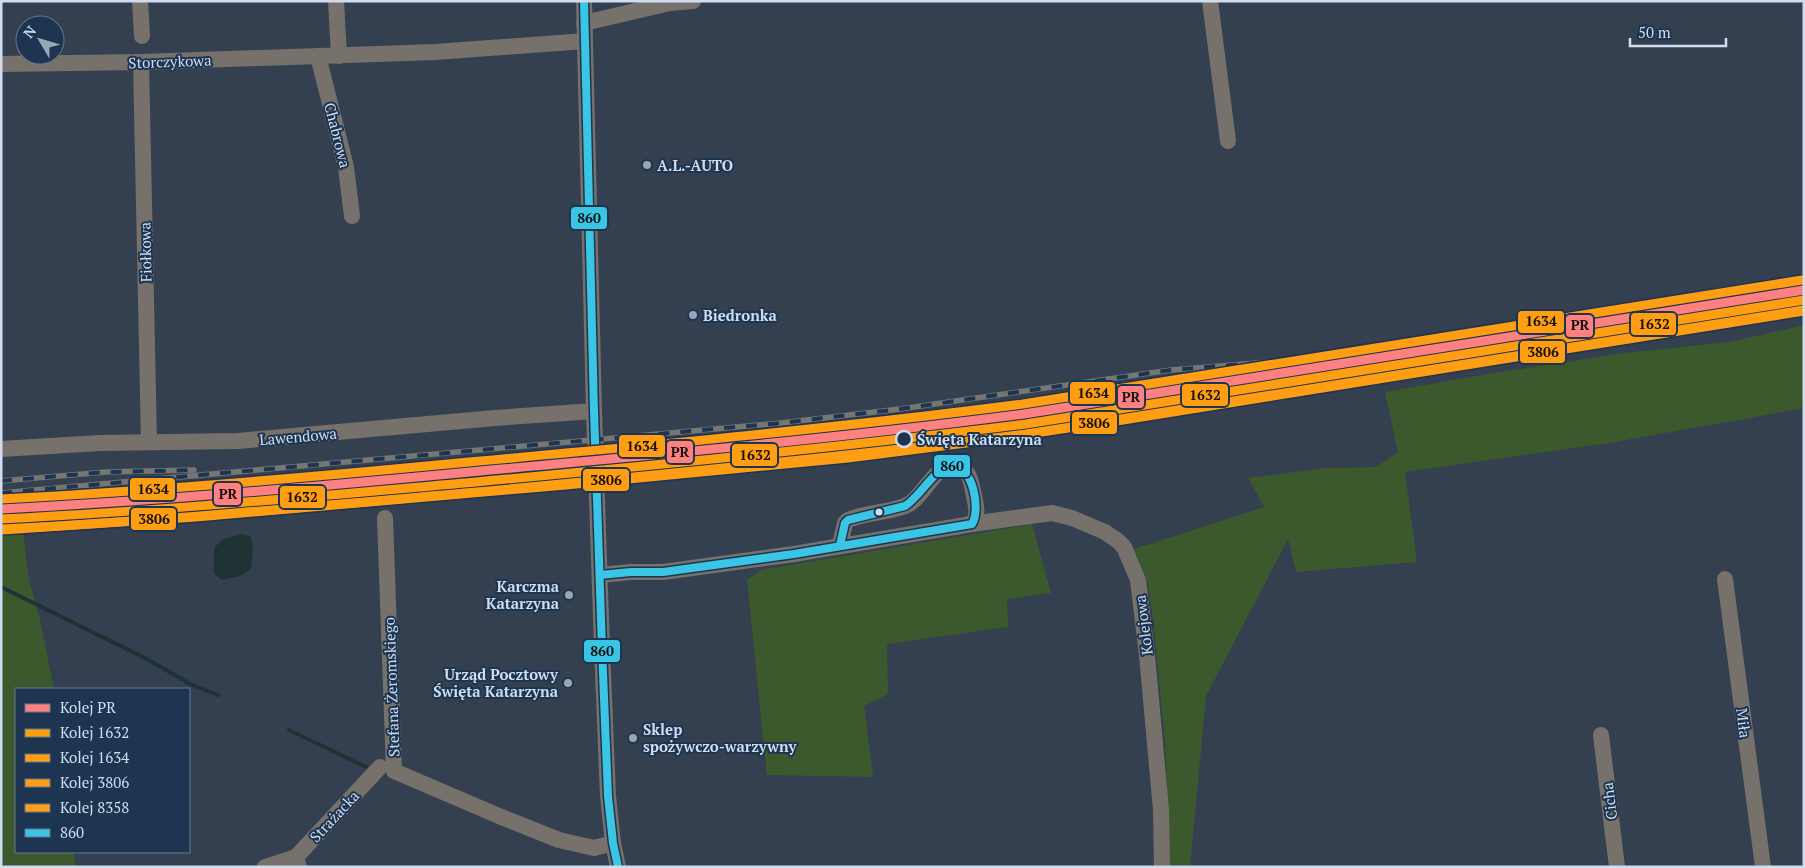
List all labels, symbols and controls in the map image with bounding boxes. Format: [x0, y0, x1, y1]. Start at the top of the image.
north arrow [15, 15, 65, 65]
scale bar [1630, 15, 1726, 47]
text: N [19, 21, 40, 42]
text: 50 m [1638, 22, 1671, 42]
street label: Storczykowa [128, 50, 212, 72]
street label: Chabrowa [320, 100, 356, 170]
place label: A.L.-AUTO [657, 155, 733, 175]
marker: A.L.-AUTO [641, 159, 653, 171]
line badge: 860 [570, 206, 608, 230]
text: 860 [577, 208, 601, 227]
street label: Fiołkowa [134, 221, 156, 282]
place label: Biedronka [703, 305, 778, 325]
marker: Biedronka [687, 309, 699, 321]
line badge: 1634 [1517, 310, 1565, 334]
text: 1634 [1525, 311, 1557, 330]
line badge: 1632 [1630, 312, 1677, 336]
line badge: PR [1565, 314, 1594, 338]
text: 1632 [1638, 314, 1670, 333]
text: PR [1571, 315, 1590, 334]
line badge: 3806 [1519, 340, 1566, 364]
text: 3806 [1527, 342, 1559, 361]
line badge: 1634 [1069, 381, 1116, 405]
text: 1634 [1077, 383, 1109, 402]
line badge: 1632 [1181, 383, 1229, 407]
line badge: PR [1117, 385, 1145, 409]
text: 1632 [1189, 385, 1221, 404]
text: PR [1122, 387, 1141, 406]
line badge: 3806 [1071, 411, 1118, 435]
text: 3806 [1078, 413, 1110, 432]
street label: Lawendowa [258, 423, 338, 449]
place label: Święta Katarzyna [917, 429, 1042, 449]
marker: Święta Katarzyna [895, 430, 913, 448]
line badge: 1634 [618, 434, 666, 458]
text: 1634 [626, 436, 658, 455]
line badge: PR [666, 440, 694, 464]
text: PR [671, 442, 690, 461]
line badge: 1632 [731, 443, 778, 467]
text: 1632 [739, 445, 771, 464]
line badge: 860 [933, 454, 971, 478]
text: 860 [940, 456, 964, 475]
line badge: 3806 [582, 468, 630, 492]
text: 3806 [590, 470, 622, 489]
line badge: 1634 [129, 477, 176, 501]
text: 1634 [137, 479, 169, 498]
line badge: PR [213, 482, 242, 506]
text: PR [219, 484, 238, 503]
line badge: 1632 [279, 485, 326, 509]
text: 1632 [286, 487, 318, 506]
line badge: 3806 [130, 507, 177, 531]
unlabelled marker [874, 507, 884, 517]
text: 3806 [138, 509, 170, 528]
place label: Karczma Katarzyna [486, 576, 560, 613]
marker: Karczma Katarzyna [563, 589, 575, 601]
street label: Kolejowa [1129, 593, 1157, 656]
street label: Stefana Żeromskiego [379, 617, 403, 757]
line badge: 860 [583, 639, 621, 663]
text: 860 [590, 641, 614, 660]
place label: Urząd Pocztowy Święta Katarzyna [433, 664, 559, 701]
marker: Urząd Pocztowy Święta Katarzyna [562, 677, 574, 689]
legend [15, 688, 190, 853]
text: Kolej PR [60, 697, 116, 717]
street label: Miła [1732, 707, 1756, 740]
place label: Sklep spożywczo-warzywny [643, 719, 798, 756]
text: Kolej 1632 [60, 722, 129, 742]
marker: Sklep spożywczo-warzywny [627, 732, 639, 744]
text: Kolej 1634 [60, 747, 129, 767]
text: Kolej 3806 [60, 772, 129, 792]
street label: Cicha [1597, 781, 1621, 821]
street label: Strażacka [305, 785, 363, 846]
text: Kolej 8358 [60, 797, 129, 817]
text: 860 [60, 822, 84, 842]

